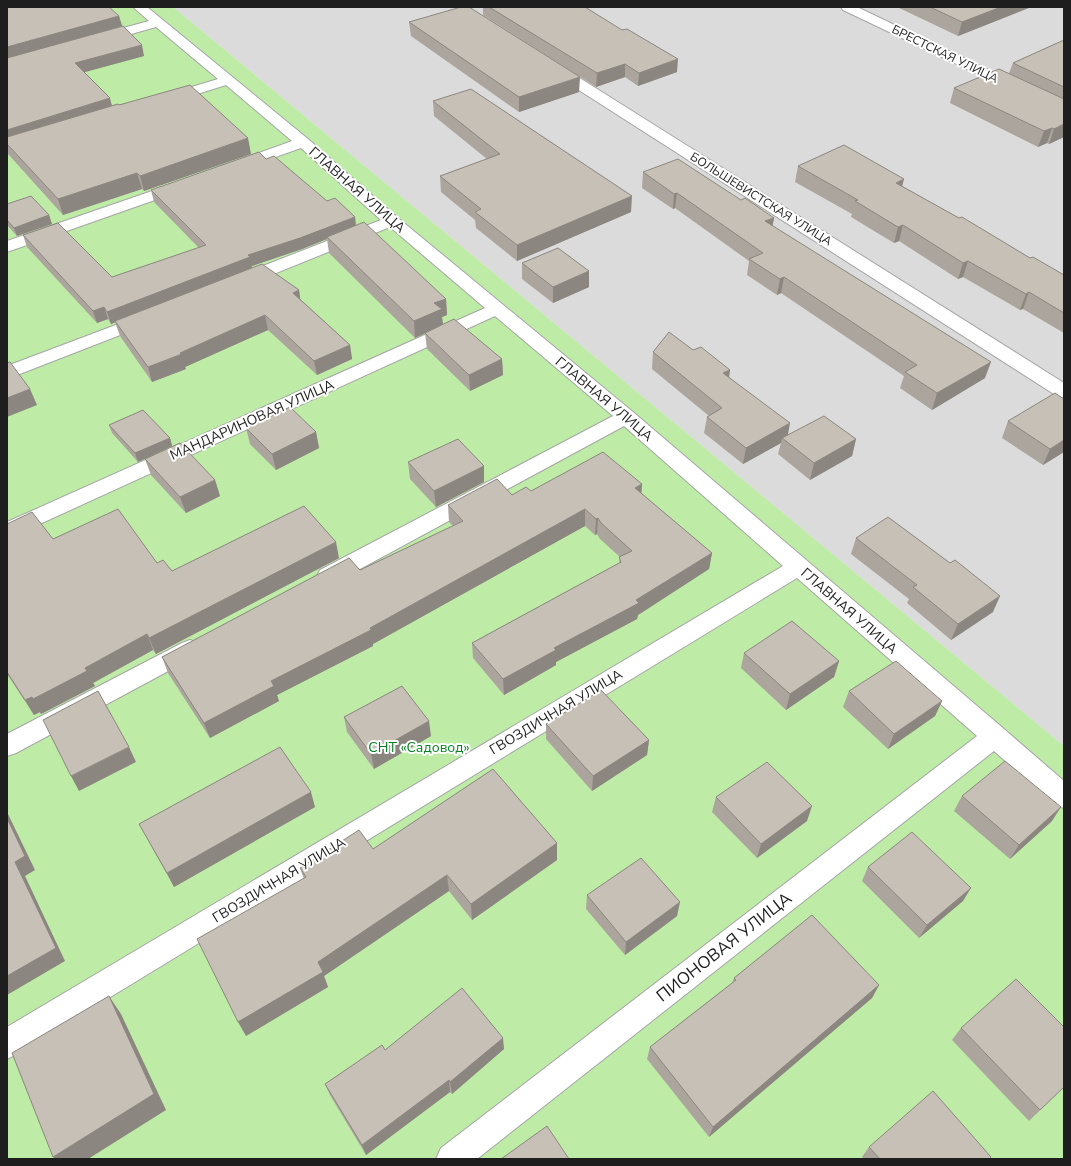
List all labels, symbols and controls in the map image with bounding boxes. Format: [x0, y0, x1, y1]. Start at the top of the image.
street label: БРЕСТСКАЯ УЛИЦА [889, 21, 1001, 87]
street label: ГЛАВНАЯ УЛИЦА [305, 143, 409, 237]
street label: БОЛЬШЕВИСТСКАЯ УЛИЦА [687, 149, 835, 249]
street label: ГЛАВНАЯ УЛИЦА [551, 352, 657, 446]
street label: МАНДАРИНОВАЯ УЛИЦА [167, 375, 337, 465]
street label: ГЛАВНАЯ УЛИЦА [797, 564, 901, 658]
street label: ГВОЗДИЧНАЯ УЛИЦА [486, 665, 626, 759]
park label: СНТ «Садовод» [368, 738, 470, 757]
street label: ГВОЗДИЧНАЯ УЛИЦА [209, 833, 349, 927]
street label: ПИОНОВАЯ УЛИЦА [652, 887, 797, 1007]

